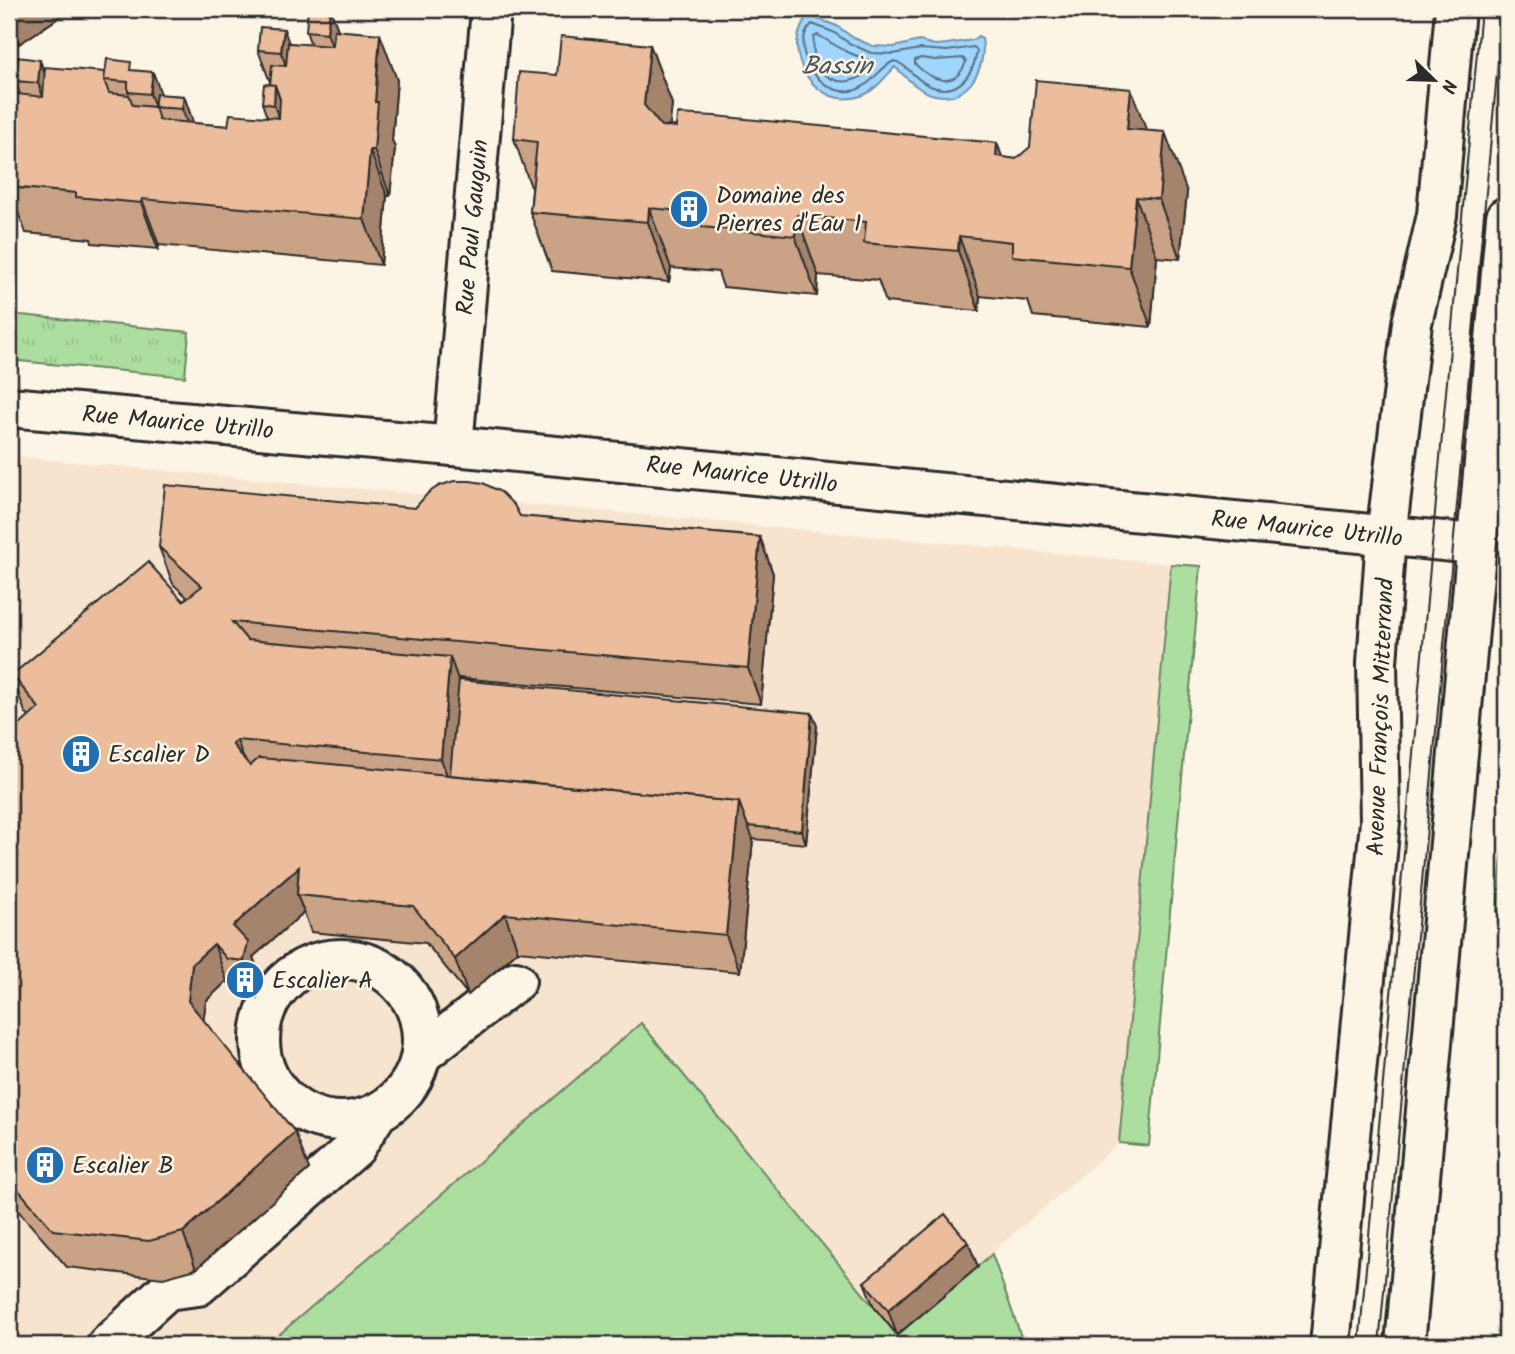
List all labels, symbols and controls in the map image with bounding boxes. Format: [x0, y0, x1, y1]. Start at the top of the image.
water label: Bassin [802, 46, 875, 88]
north arrow [1400, 46, 1470, 116]
text: N [1432, 74, 1464, 97]
street label: Rue Paul Gauguin [446, 138, 501, 317]
place label: Domaine des Pierres d'Eau 1 [716, 177, 862, 244]
building icon: Domaine des Pierres d'Eau 1 [668, 188, 710, 230]
street label: Rue Maurice Utrillo [80, 396, 276, 451]
street label: Rue Maurice Utrillo [644, 446, 840, 505]
street label: Rue Maurice Utrillo [1209, 500, 1405, 559]
street label: Avenue François Mitterrand [1357, 576, 1406, 857]
building icon: Escalier D [60, 733, 102, 775]
place label: Escalier D [108, 736, 210, 775]
building icon: Escalier A [224, 959, 266, 1001]
place label: Escalier A [272, 962, 373, 1001]
building icon: Escalier B [24, 1144, 66, 1186]
place label: Escalier B [72, 1147, 173, 1186]

